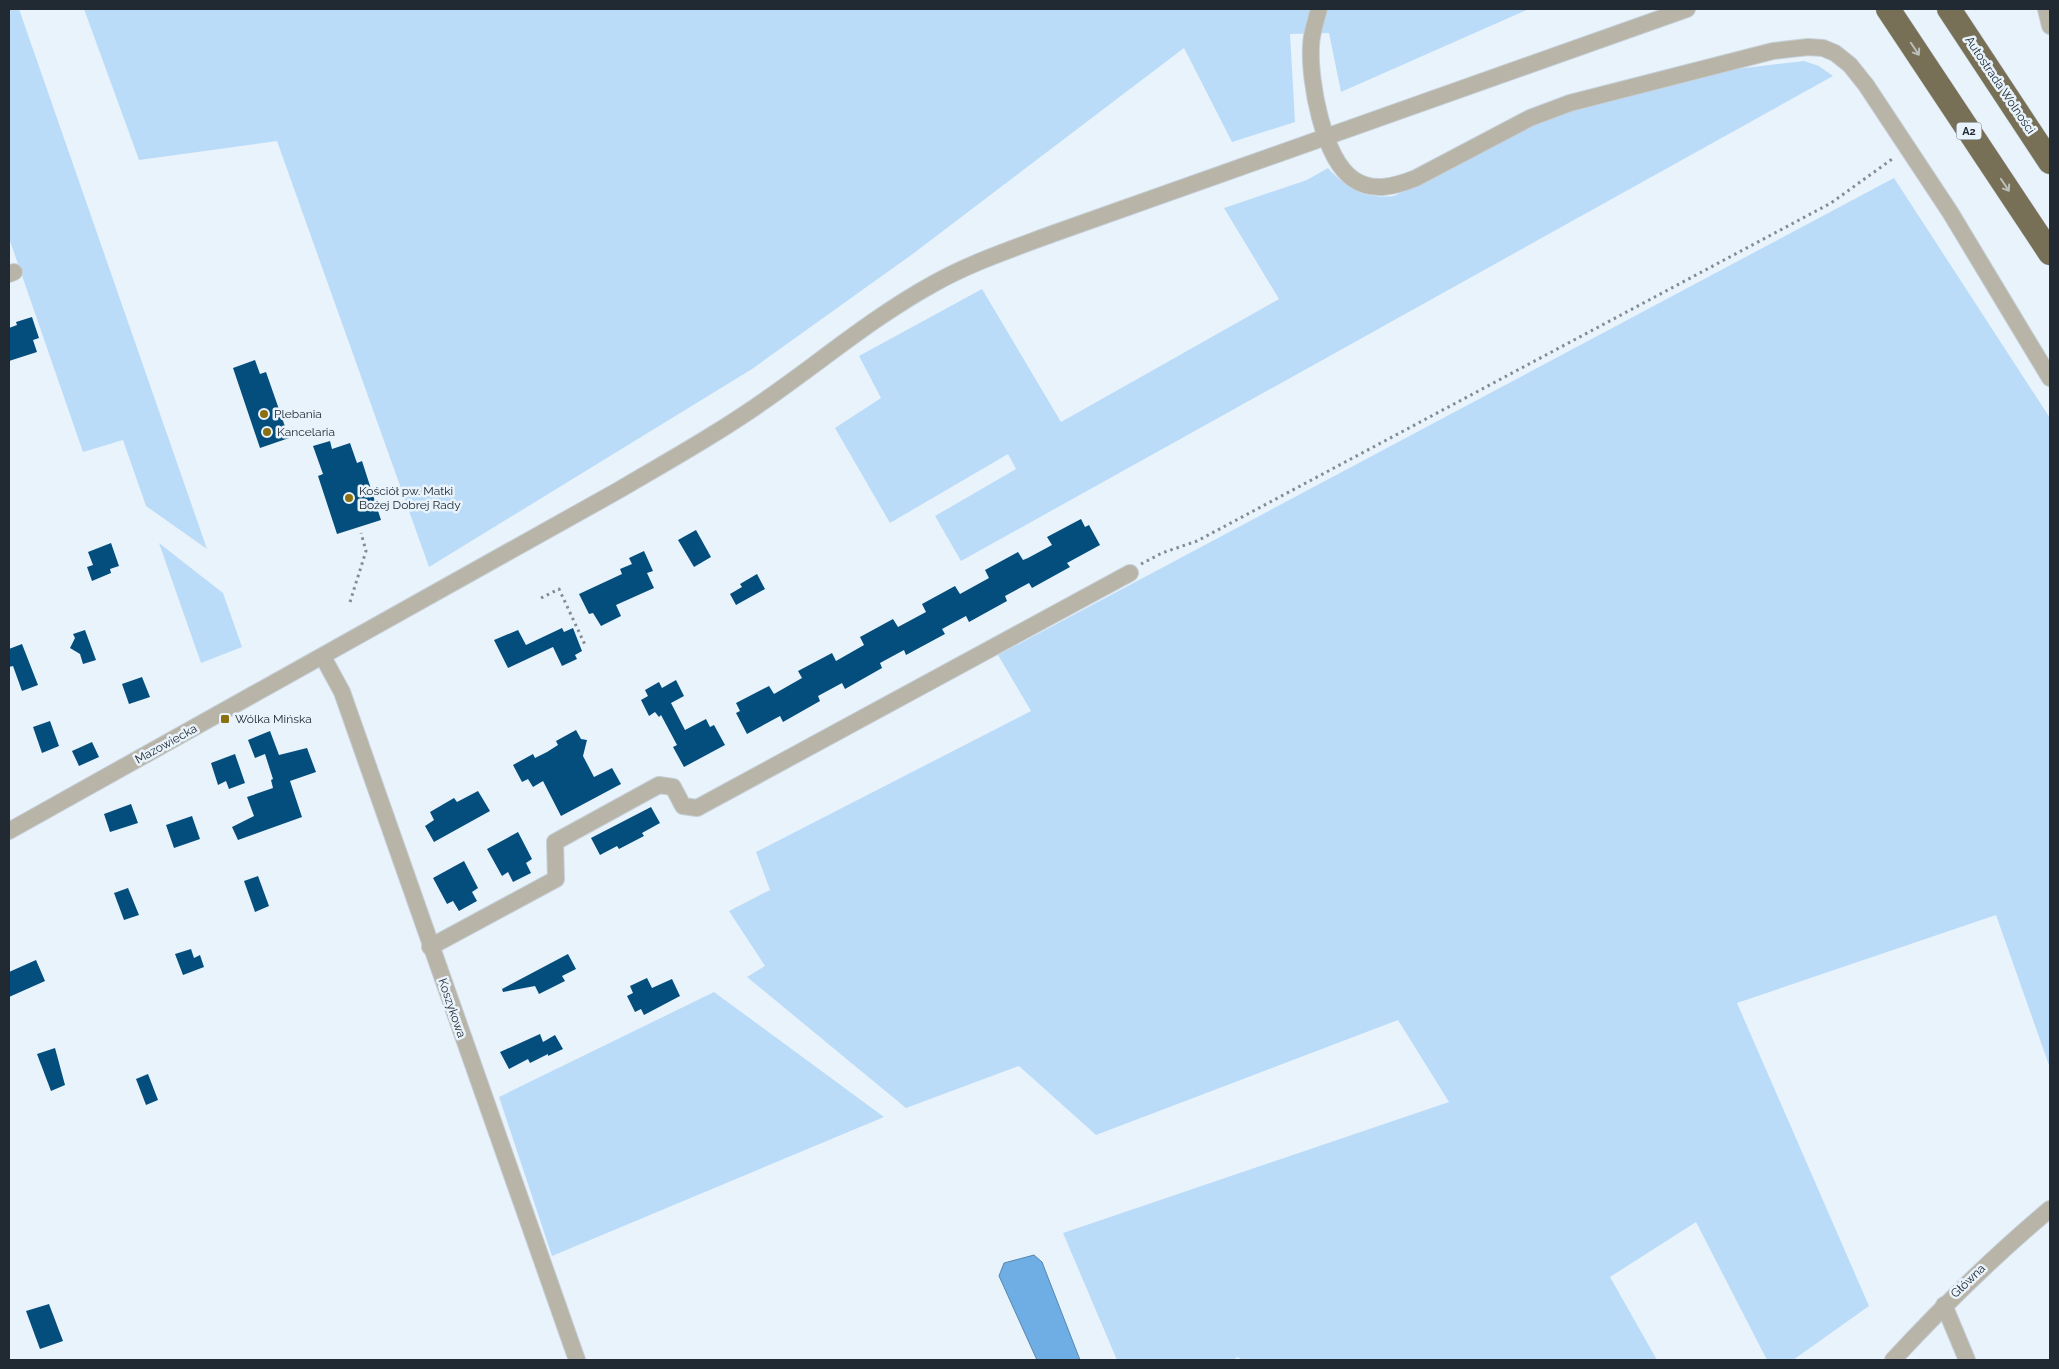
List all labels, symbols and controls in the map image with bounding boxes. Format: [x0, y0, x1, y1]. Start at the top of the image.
street label: Autostrada Wolności [1962, 34, 2038, 136]
one-way arrow [1911, 42, 1921, 56]
road number: A2 [1956, 122, 1982, 140]
one-way arrow [2000, 177, 2010, 191]
place label: Plebania [274, 407, 322, 421]
marker: Plebania [258, 408, 270, 420]
place label: Kancelaria [277, 425, 335, 439]
marker: Kancelaria [261, 426, 273, 438]
place label: Kościół pw. Matki Bożej Dobrej Rady [359, 484, 461, 512]
marker: Kościół pw. Matki Bożej Dobrej Rady [343, 492, 355, 504]
place label: Wólka Mińska [235, 712, 312, 726]
marker: Wólka Mińska [219, 713, 231, 725]
street label: Mazowiecka [133, 721, 199, 767]
street label: Koszykowa [435, 977, 469, 1039]
street label: Główna [1948, 1261, 1988, 1301]

